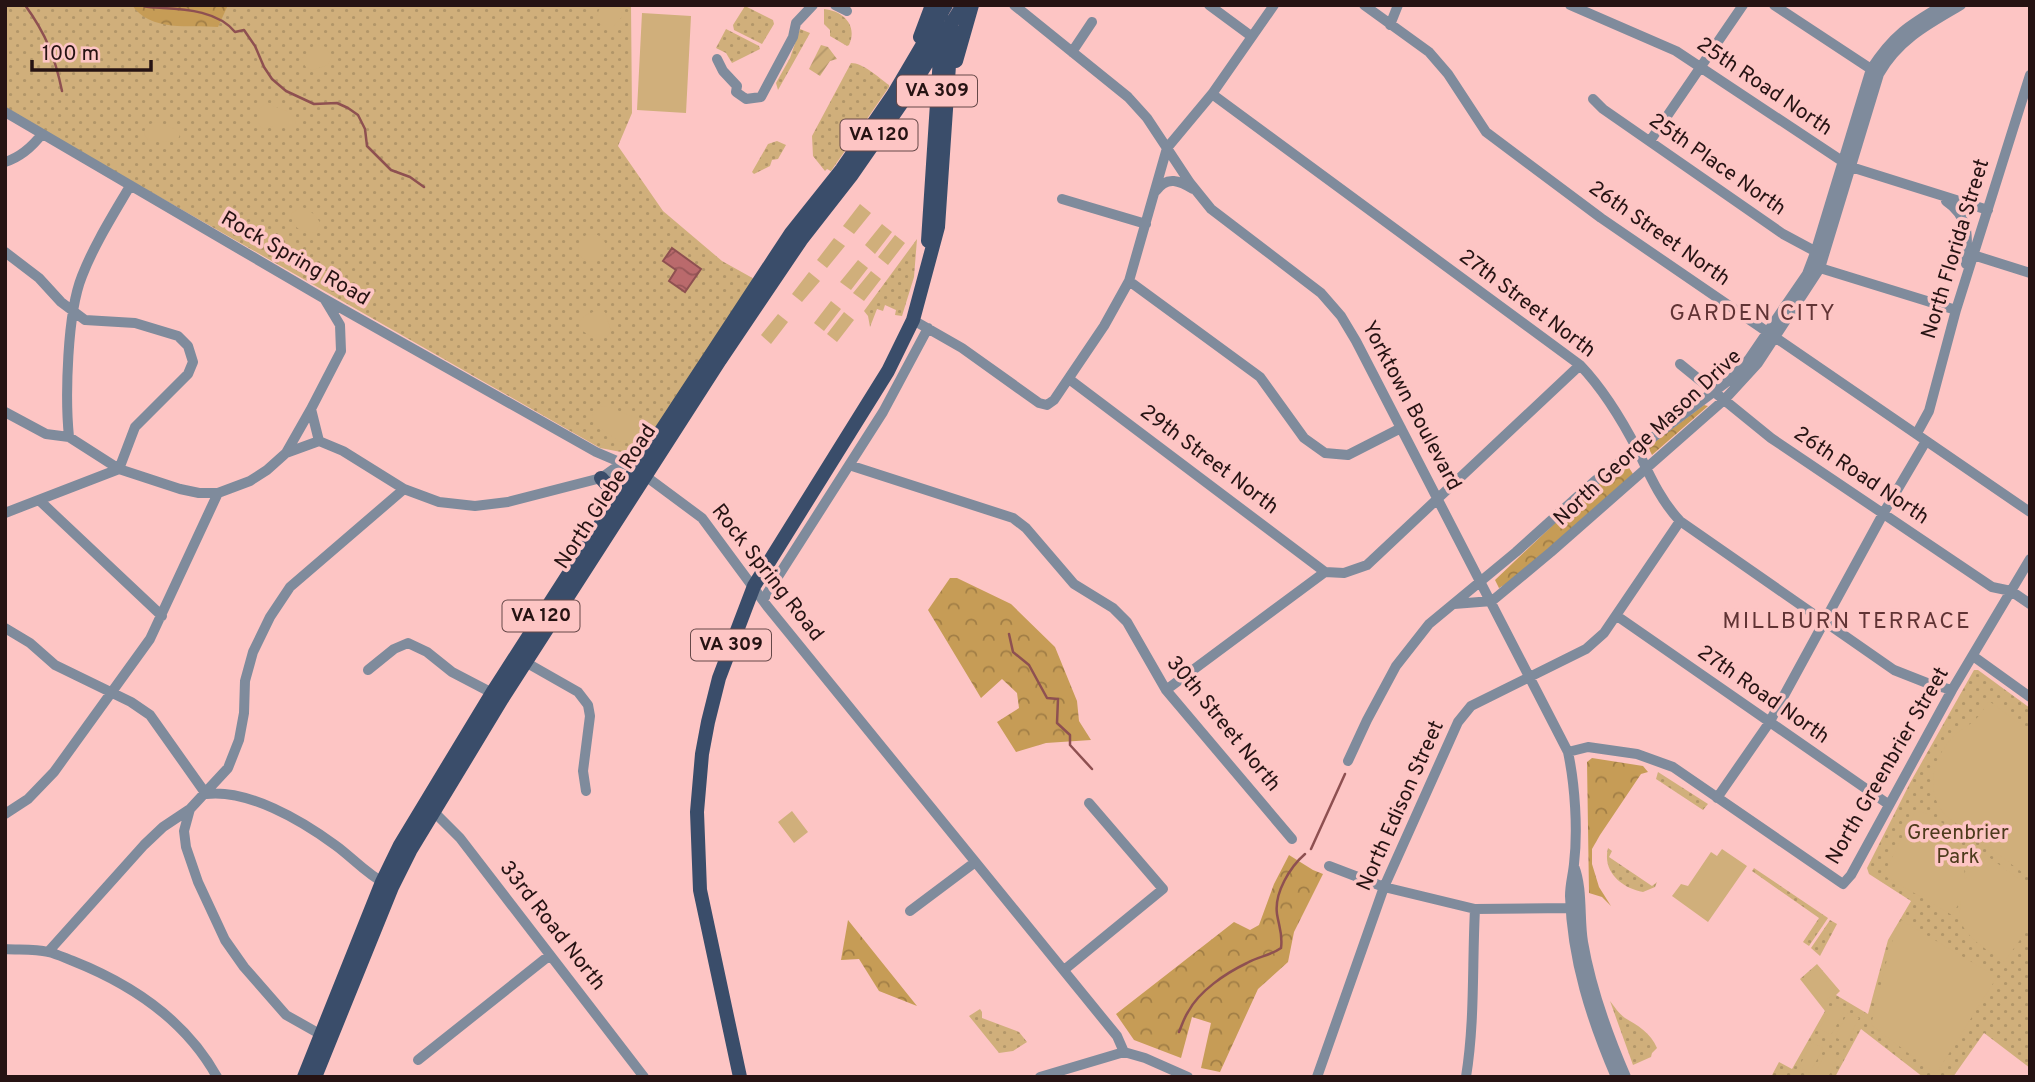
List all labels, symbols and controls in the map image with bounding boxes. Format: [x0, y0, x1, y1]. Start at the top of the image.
scale bar [32, 28, 150, 72]
street label: 25th Road North [1691, 32, 1837, 142]
text: 100 m [42, 41, 99, 68]
road number: VA 309 [897, 76, 977, 106]
street label: 25th Place North [1643, 108, 1791, 222]
road number: VA 120 [840, 119, 917, 150]
street label: North Florida Street [1916, 156, 1996, 342]
street label: 26th Street North [1583, 175, 1735, 293]
street label: Rock Spring Road [216, 205, 374, 313]
street label: 27th Street North [1453, 244, 1601, 364]
district label: GARDEN CITY [1669, 300, 1837, 329]
street label: Yorktown Boulevard [1355, 317, 1467, 495]
street label: North George Mason Drive [1548, 344, 1748, 532]
street label: 29th Street North [1134, 399, 1284, 521]
street label: North Glebe Road [549, 419, 663, 575]
street label: 26th Road North [1788, 421, 1934, 531]
street label: Rock Spring Road [705, 499, 829, 647]
road number: VA 120 [503, 600, 580, 632]
district label: MILLBURN TERRACE [1722, 608, 1972, 637]
road number: VA 309 [691, 630, 771, 660]
street label: 27th Road North [1692, 639, 1834, 751]
street label: 30th Street North [1160, 650, 1286, 798]
street label: North Greenbrier Street [1820, 662, 1956, 870]
street label: North Edison Street [1351, 716, 1451, 896]
park label: Greenbrier Park [1907, 820, 2009, 871]
street label: 33rd Road North [493, 856, 611, 996]

